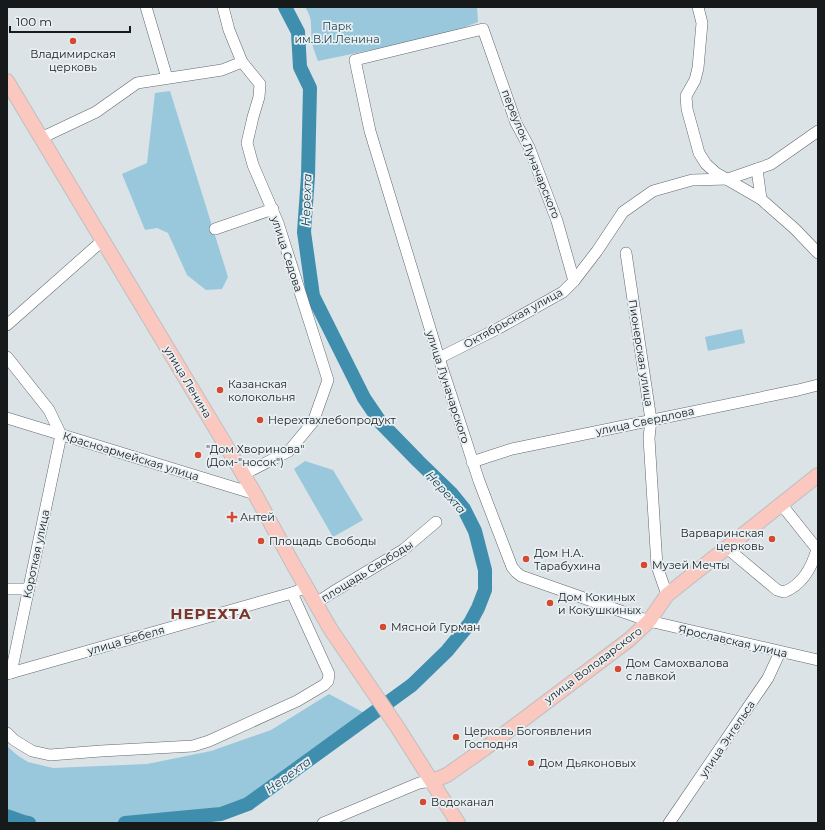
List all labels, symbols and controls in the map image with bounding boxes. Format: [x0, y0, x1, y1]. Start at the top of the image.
scale bar [10, 8, 130, 34]
text: 100 m [16, 14, 52, 29]
park label: Парк им.В.И.Ленина [294, 19, 380, 46]
marker: Владимирская церковь [68, 36, 78, 46]
place label: Владимирская церковь [30, 47, 116, 74]
street label: переулок Луначарского [499, 87, 563, 221]
water label: Нерехта [298, 173, 314, 227]
street label: улица Седова [268, 213, 306, 294]
street label: Октябрьская улица [461, 285, 565, 351]
street label: Пионерская улица [626, 298, 656, 408]
street label: улица Луначарского [423, 328, 473, 445]
street label: улица Ленина [160, 343, 215, 421]
place label: Казанская колокольня [228, 377, 296, 404]
marker: Казанская колокольня [215, 385, 225, 395]
street label: улица Свердлова [594, 404, 696, 438]
place label: Нерехтахлебопродукт [268, 413, 397, 427]
marker: Нерехтахлебопродукт [255, 415, 265, 425]
street label: Красноармейская улица [61, 429, 201, 483]
place label: "Дом Хворинова" (Дом-"носок") [206, 442, 304, 469]
marker: "Дом Хворинова" (Дом-"носок") [193, 450, 203, 460]
water label: Нерехта [423, 467, 469, 517]
street label: Короткая улица [20, 508, 52, 600]
place label: Антей [240, 510, 275, 524]
marker: Антей [227, 512, 237, 522]
place label: Варваринская церковь [681, 526, 764, 553]
place label: Площадь Свободы [269, 534, 376, 548]
marker: Варваринская церковь [767, 534, 777, 544]
marker: Площадь Свободы [256, 536, 266, 546]
street label: площадь Свободы [318, 537, 416, 605]
place label: Дом Н.А. Тарабухина [534, 546, 601, 573]
marker: Дом Н.А. Тарабухина [521, 554, 531, 564]
place label: Музей Мечты [652, 558, 730, 572]
marker: Музей Мечты [639, 560, 649, 570]
place label: Дом Кокиных и Кокушкиных [558, 590, 641, 617]
marker: Дом Кокиных и Кокушкиных [545, 598, 555, 608]
district label: НЕРЕХТА [170, 604, 252, 623]
place label: Мясной Гурман [391, 620, 481, 634]
street label: улица Бебеля [85, 622, 166, 658]
marker: Мясной Гурман [378, 622, 388, 632]
street label: Ярославская улица [677, 622, 789, 660]
street label: улица Володарского [541, 624, 645, 707]
place label: Дом Самохвалова с лавкой [626, 656, 729, 683]
marker: Дом Самохвалова с лавкой [613, 664, 623, 674]
street label: улица Энгельса [696, 698, 758, 781]
place label: Церковь Богоявления Господня [464, 724, 592, 751]
marker: Церковь Богоявления Господня [451, 732, 461, 742]
water label: Нерехта [262, 753, 314, 797]
place label: Дом Дьяконовых [539, 756, 636, 770]
marker: Дом Дьяконовых [526, 758, 536, 768]
place label: Водоканал [431, 795, 494, 809]
marker: Водоканал [418, 797, 428, 807]

